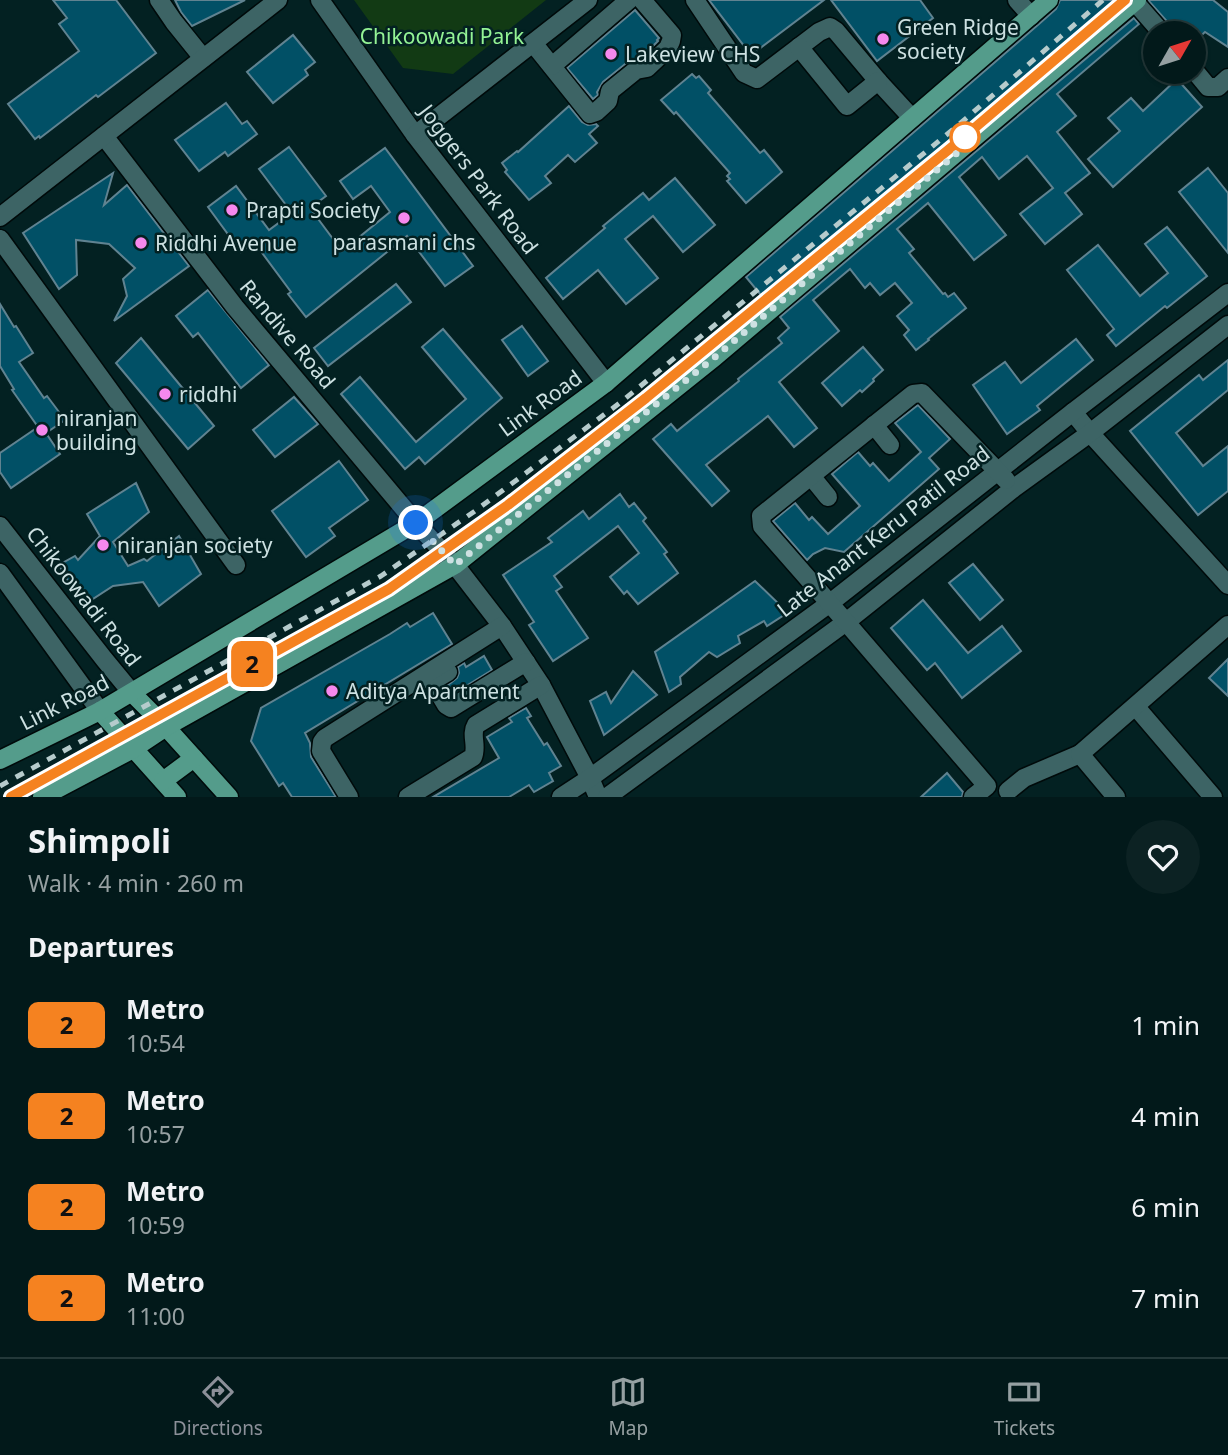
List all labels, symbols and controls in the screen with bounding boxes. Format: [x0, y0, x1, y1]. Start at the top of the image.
place label: Green Ridge society [897, 13, 1019, 65]
north arrow [1143, 21, 1206, 84]
map controls [1143, 21, 1206, 84]
park label: Chikoowadi Park [360, 22, 525, 50]
marker: Green Ridge society [875, 31, 891, 47]
place label: Lakeview CHS [625, 40, 760, 68]
marker: Lakeview CHS [603, 46, 619, 62]
street label: Joggers Park Road [412, 97, 545, 260]
unlabelled marker [950, 122, 980, 152]
place label: Prapti Society [246, 196, 380, 224]
marker: Prapti Society [224, 202, 240, 218]
marker: parasmani chs [396, 210, 412, 226]
place label: parasmani chs [332, 228, 476, 256]
place label: Riddhi Avenue [155, 229, 297, 257]
marker: Riddhi Avenue [133, 235, 149, 251]
street label: Randive Road [234, 273, 342, 395]
street label: Link Road [493, 363, 587, 443]
place label: riddhi [179, 380, 237, 408]
marker: riddhi [157, 386, 173, 402]
place label: niranjan building [56, 404, 138, 456]
marker: niranjan building [34, 422, 50, 438]
street label: Late Anant Keru Patil Road [771, 439, 995, 623]
your location [398, 505, 433, 540]
street label: Chikoowadi Road [21, 520, 147, 672]
place label: niranjan society [117, 531, 273, 559]
marker: niranjan society [95, 537, 111, 553]
line badge: 2 [229, 641, 275, 687]
text: 2 [245, 647, 259, 680]
street label: Link Road [15, 668, 113, 736]
place label: Aditya Apartment [346, 677, 520, 705]
marker: Aditya Apartment [324, 683, 340, 699]
text: Shimpoli [28, 818, 171, 863]
button: heart [1126, 820, 1200, 894]
text: Walk · 4 min · 260 m [28, 867, 244, 899]
text: Departures [28, 929, 174, 965]
text: Metro [126, 991, 205, 1027]
text: 1 min [1131, 1007, 1200, 1043]
text: 2 [60, 1008, 73, 1041]
text: 10:54 [126, 1027, 185, 1059]
text: Metro [126, 1082, 205, 1118]
text: 4 min [1131, 1098, 1200, 1134]
text: 2 [60, 1099, 73, 1132]
text: 10:57 [126, 1118, 185, 1150]
text: Metro [126, 1173, 205, 1209]
text: 6 min [1131, 1189, 1200, 1225]
text: 2 [60, 1190, 73, 1223]
text: 10:59 [126, 1209, 185, 1241]
text: Metro [126, 1264, 205, 1300]
text: 7 min [1131, 1280, 1200, 1316]
text: 2 [60, 1281, 73, 1314]
text: 11:00 [126, 1300, 185, 1332]
tab: Directions [173, 1373, 263, 1441]
tab: Map [609, 1373, 648, 1441]
tab: Tickets [994, 1373, 1055, 1441]

